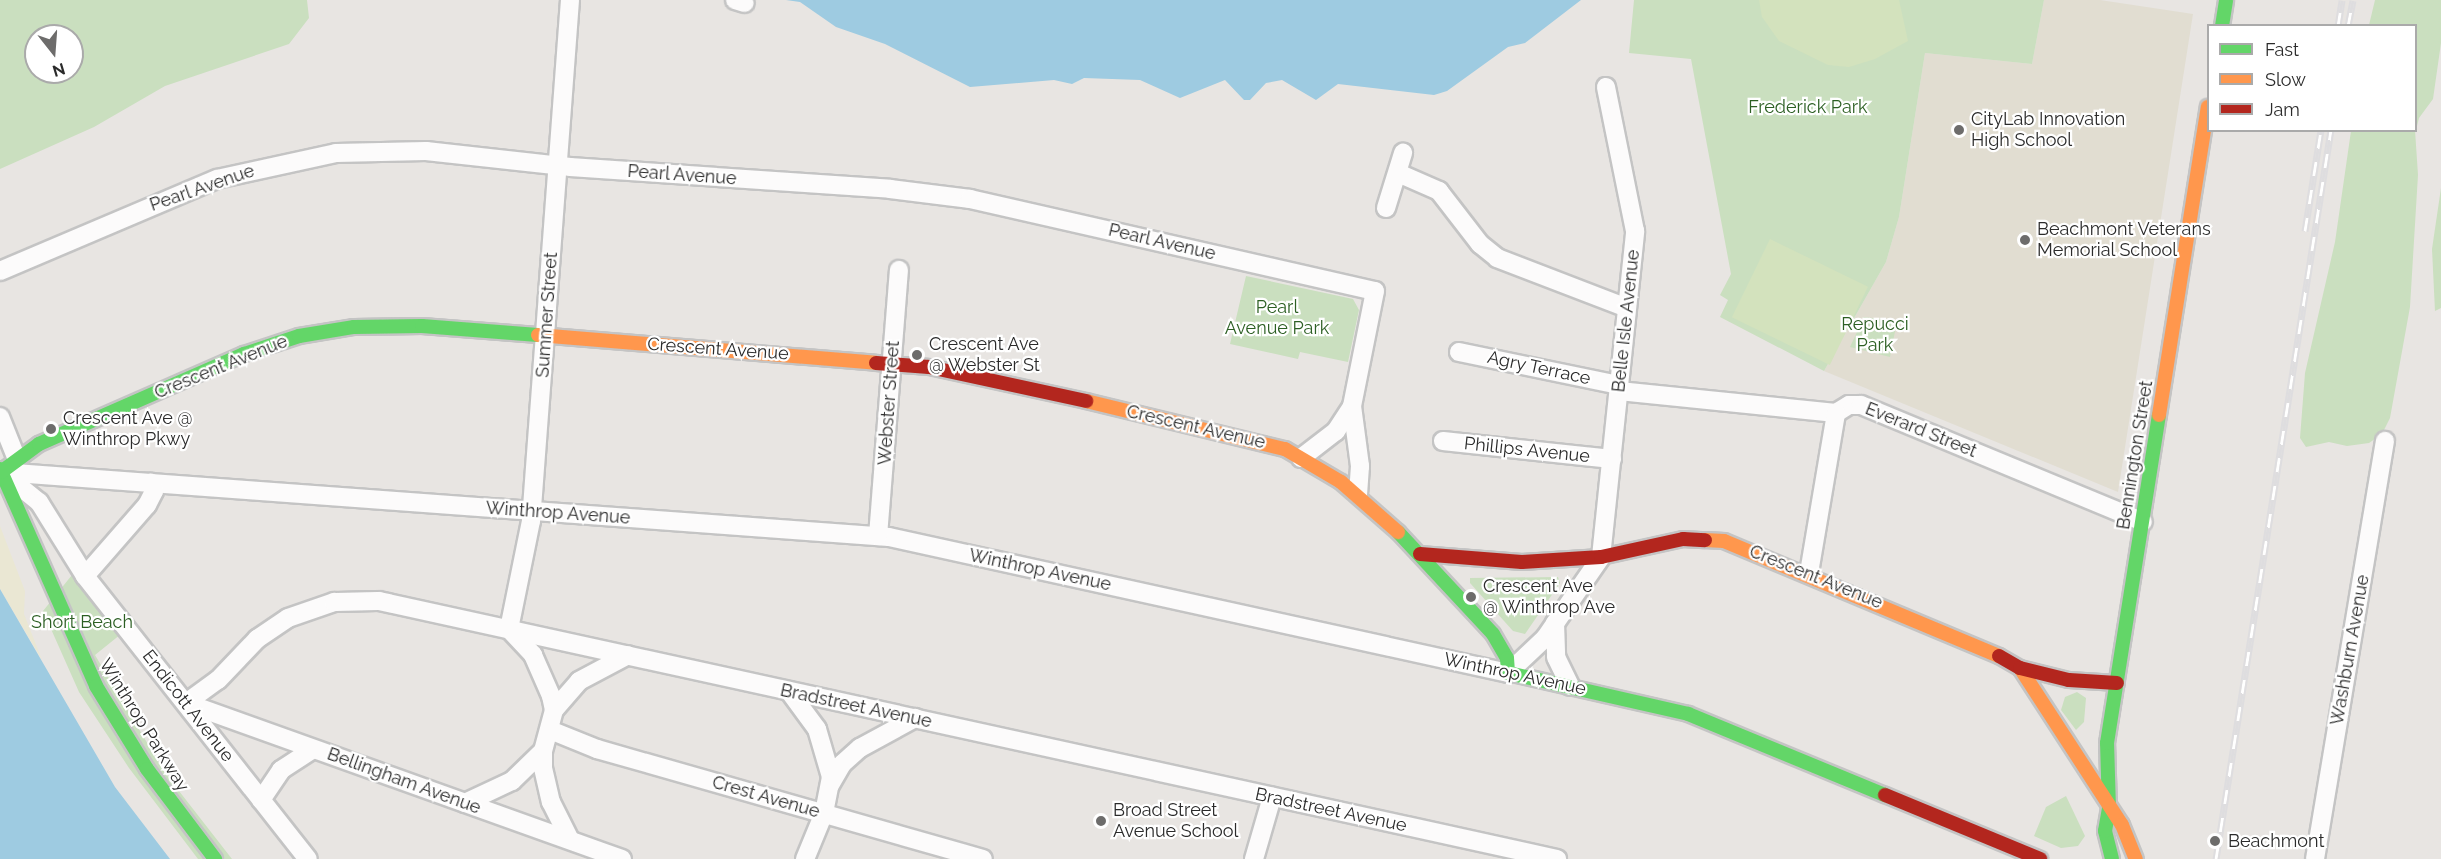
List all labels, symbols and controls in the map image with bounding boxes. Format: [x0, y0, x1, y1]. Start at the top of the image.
north arrow [24, 24, 84, 84]
legend [2207, 24, 2417, 132]
text: Fast [2265, 39, 2299, 60]
text: N [50, 59, 67, 81]
text: Slow [2265, 69, 2306, 90]
park label: Frederick Park [1748, 96, 1868, 118]
text: Jam [2265, 99, 2300, 120]
place label: CityLab Innovation High School [1971, 109, 2125, 152]
marker: CityLab Innovation High School [1952, 123, 1966, 137]
street label: Pearl Avenue [146, 160, 258, 216]
street label: Pearl Avenue [626, 160, 738, 190]
street label: Pearl Avenue [1106, 219, 1218, 265]
place label: Beachmont Veterans Memorial School [2037, 219, 2211, 262]
marker: Beachmont Veterans Memorial School [2018, 233, 2032, 247]
street label: Belle Isle Avenue [1608, 248, 1644, 394]
street label: Summer Street [532, 251, 562, 379]
park label: Pearl Avenue Park [1225, 297, 1329, 340]
park label: Repucci Park [1841, 314, 1909, 356]
street label: Crescent Avenue [151, 330, 291, 404]
street label: Crescent Avenue [646, 333, 790, 365]
place label: Crescent Ave @ Webster St [929, 334, 1041, 376]
street label: Webster Street [874, 340, 904, 466]
street label: Agry Terrace [1485, 346, 1593, 390]
marker: Crescent Ave @ Webster St [910, 348, 924, 362]
street label: Bennington Street [2113, 379, 2157, 531]
street label: Everard Street [1862, 398, 1980, 462]
street label: Crescent Avenue [1124, 400, 1268, 454]
place label: Crescent Ave @ Winthrop Pkwy [63, 408, 193, 450]
marker: Crescent Ave @ Winthrop Pkwy [44, 422, 58, 436]
street label: Phillips Avenue [1463, 433, 1591, 467]
street label: Winthrop Avenue [485, 497, 631, 529]
street label: Crescent Avenue [1746, 540, 1886, 614]
street label: Winthrop Avenue [967, 544, 1113, 596]
street label: Washburn Avenue [2326, 573, 2374, 727]
place label: Crescent Ave @ Winthrop Ave [1483, 576, 1616, 618]
marker: Crescent Ave @ Winthrop Ave [1464, 590, 1478, 604]
park label: Short Beach [31, 611, 133, 633]
street label: Endicott Avenue [137, 646, 239, 766]
street label: Winthrop Avenue [1442, 648, 1588, 700]
street label: Winthrop Parkway [94, 655, 194, 795]
street label: Bradstreet Avenue [778, 679, 934, 733]
street label: Bellingham Avenue [324, 743, 484, 819]
street label: Crest Avenue [709, 771, 823, 823]
street label: Bradstreet Avenue [1253, 783, 1409, 837]
place label: Broad Street Avenue School [1113, 800, 1238, 842]
marker: Broad Street Avenue School [1094, 814, 1108, 828]
place label: Beachmont [2228, 830, 2324, 852]
marker: Beachmont [2206, 832, 2224, 850]

